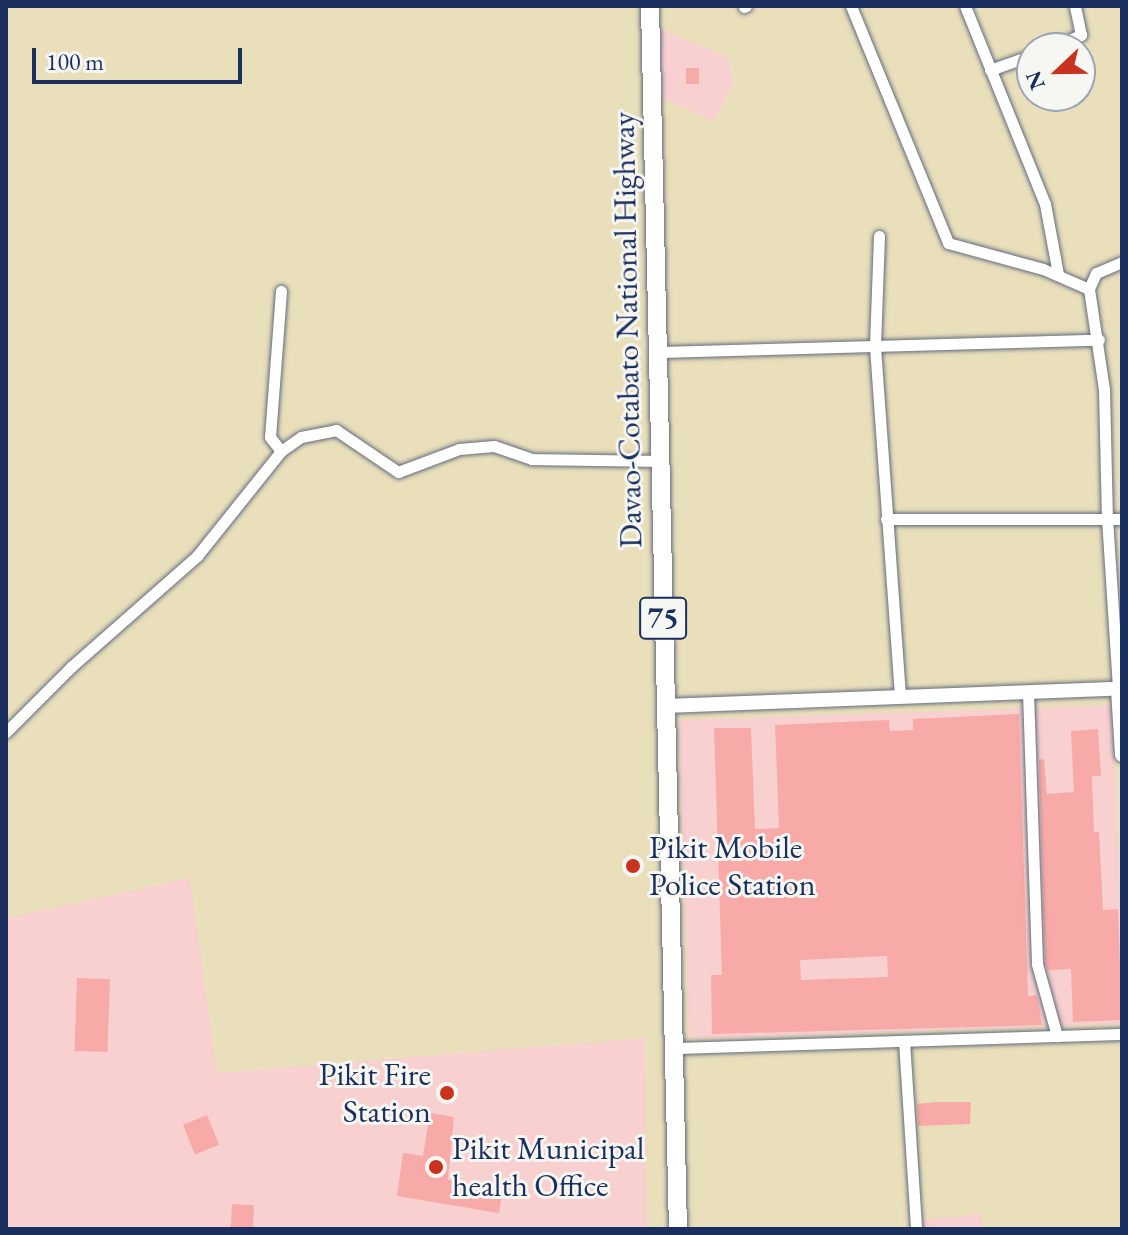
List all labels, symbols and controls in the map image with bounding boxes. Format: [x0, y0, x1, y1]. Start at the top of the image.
scale bar [36, 32, 246, 82]
north arrow [1016, 32, 1096, 112]
text: 100 m [46, 46, 104, 77]
text: N [1018, 67, 1052, 94]
street label: Davao-Cotabato National Highway [604, 112, 650, 548]
road number: 75 [639, 592, 687, 644]
place label: Pikit Mobile Police Station [649, 829, 816, 904]
marker: Pikit Mobile Police Station [624, 857, 642, 875]
place label: Pikit Fire Station [319, 1056, 431, 1131]
marker: Pikit Fire Station [438, 1084, 456, 1102]
place label: Pikit Municipal health Office [452, 1130, 645, 1205]
marker: Pikit Municipal health Office [427, 1158, 445, 1176]

